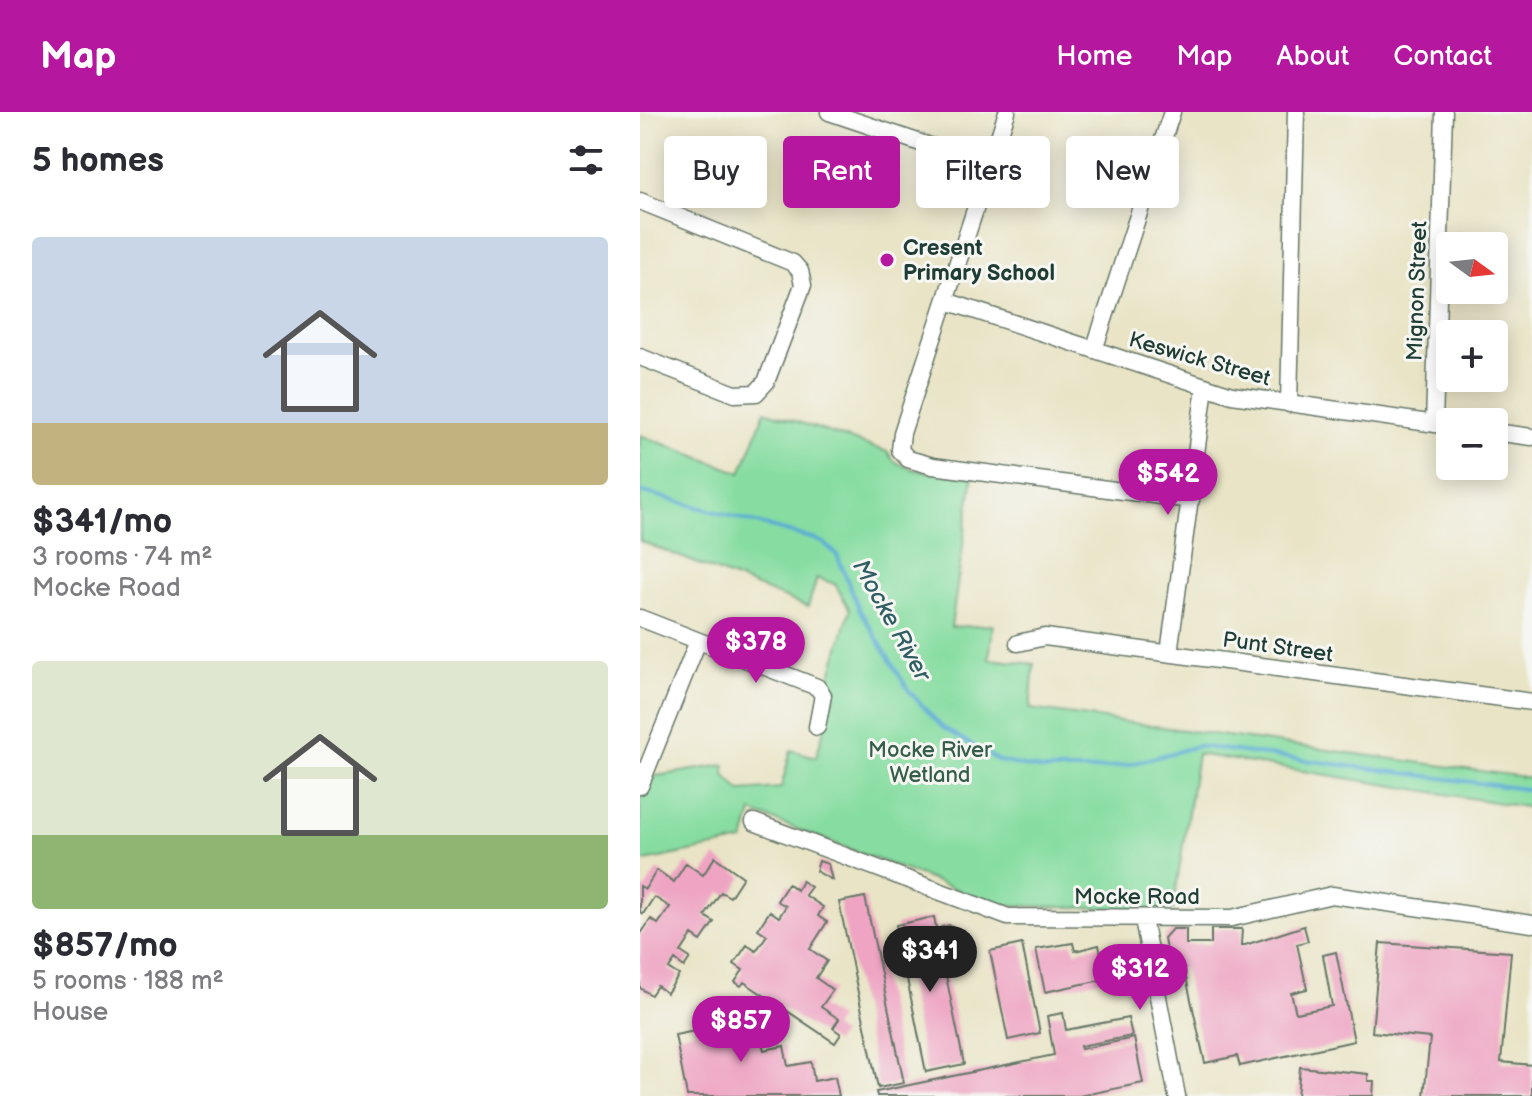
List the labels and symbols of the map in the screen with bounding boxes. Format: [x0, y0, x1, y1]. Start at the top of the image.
street label: Mignon Street [1402, 220, 1433, 362]
north arrow [1436, 232, 1508, 304]
place label: Cresent Primary School [903, 235, 1055, 287]
marker: Cresent Primary School [878, 251, 896, 269]
street label: Keswick Street [1126, 326, 1274, 393]
pin: $542 [1121, 449, 1215, 517]
water label: Mocke River [846, 554, 938, 688]
pin: $378 [709, 617, 803, 685]
street label: Punt Street [1221, 626, 1335, 669]
park label: Mocke River Wetland [868, 737, 993, 789]
street label: Mocke Road [1074, 884, 1200, 911]
pin: $341 [883, 926, 977, 994]
pin: $312 [1093, 944, 1187, 1012]
pin: $857 [694, 996, 788, 1064]

